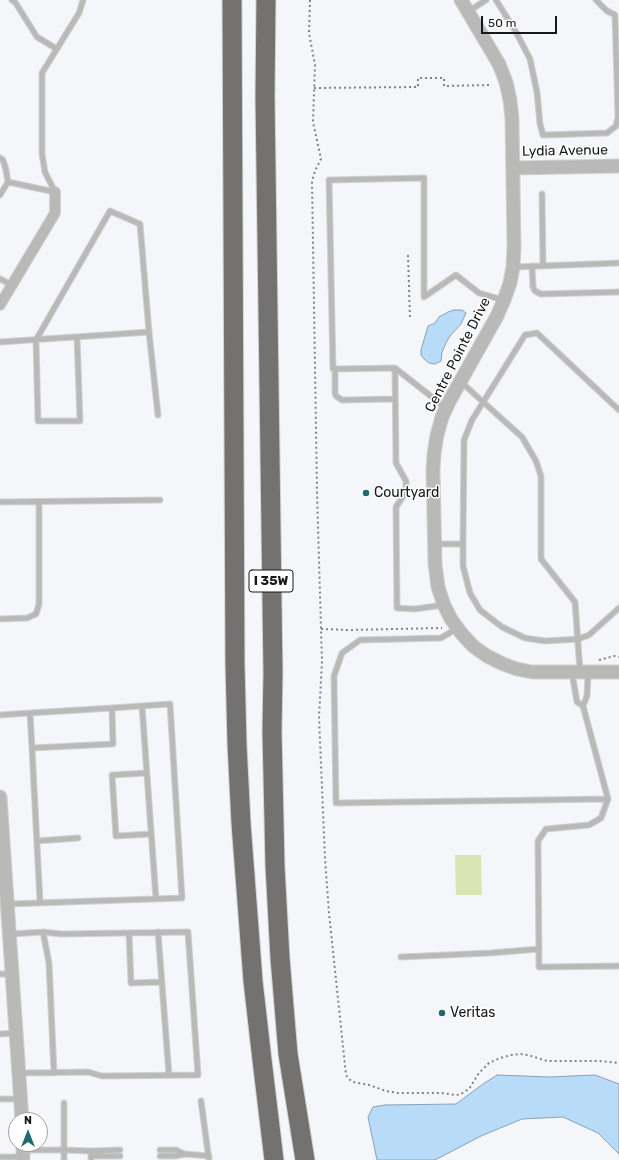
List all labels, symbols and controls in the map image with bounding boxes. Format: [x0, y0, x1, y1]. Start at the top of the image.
scale bar [483, 8, 559, 34]
text: 50 m [488, 16, 516, 30]
street label: Lydia Avenue [522, 142, 608, 160]
street label: Centre Pointe Drive [422, 295, 494, 415]
place label: Courtyard [374, 485, 439, 501]
marker: Courtyard [361, 488, 371, 498]
road number: I 35W [249, 570, 293, 592]
place label: Veritas [450, 1005, 495, 1021]
marker: Veritas [437, 1008, 447, 1018]
north arrow [8, 1112, 48, 1152]
text: N [24, 1114, 32, 1127]

